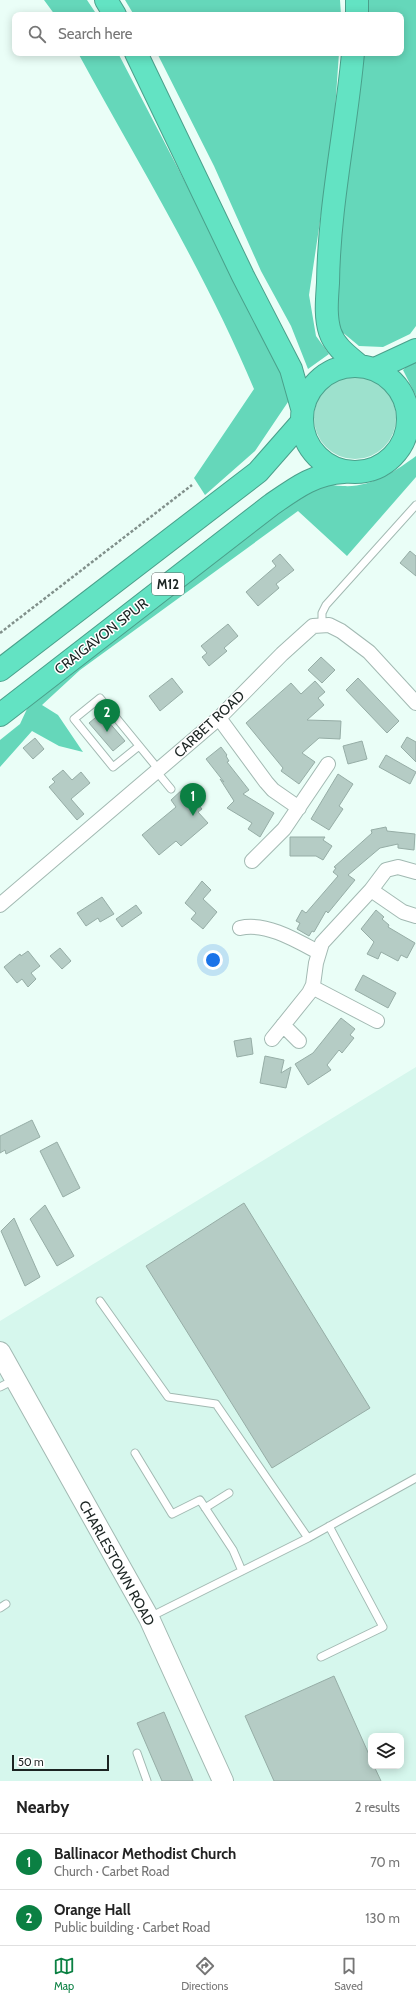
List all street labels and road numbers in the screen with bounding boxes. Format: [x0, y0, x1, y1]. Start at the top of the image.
road number: M12 [152, 573, 184, 595]
street label: CRAIGAVON SPUR [51, 594, 152, 678]
street label: CARBET ROAD [170, 687, 248, 761]
street label: CHARLESTOWN ROAD [75, 1497, 159, 1629]

